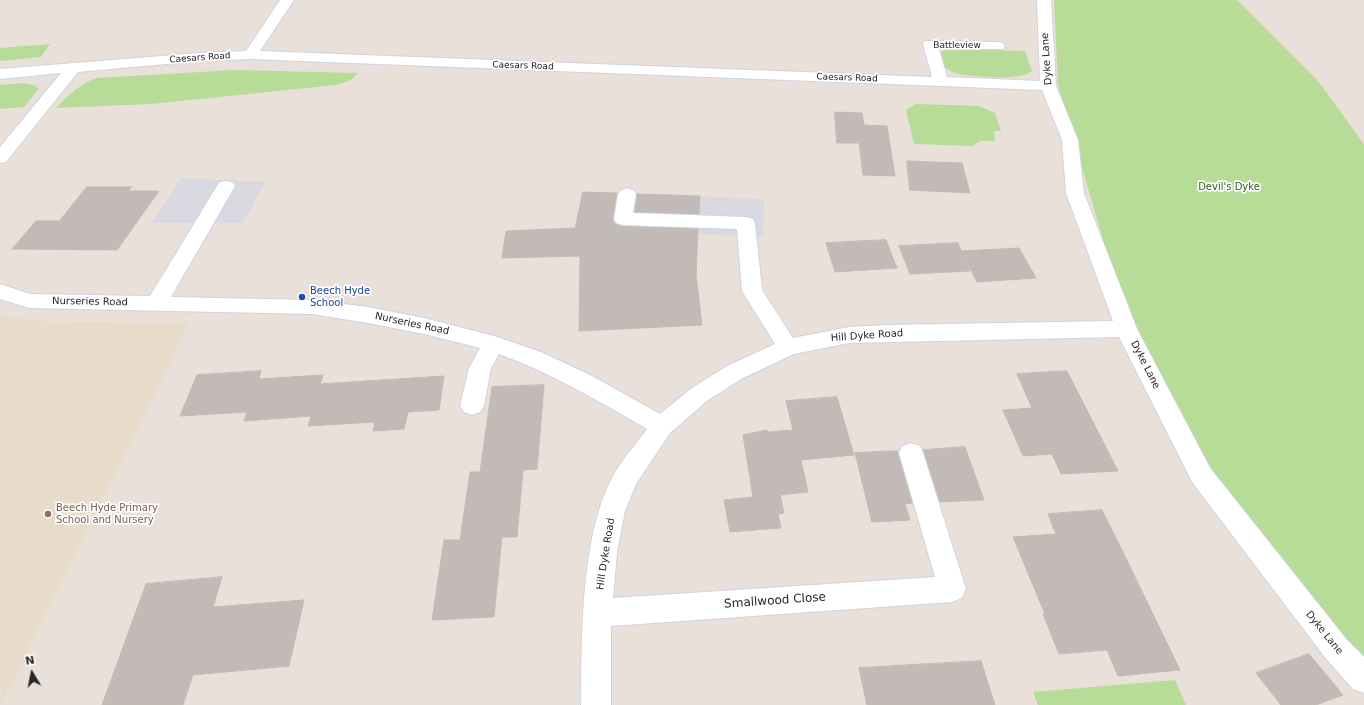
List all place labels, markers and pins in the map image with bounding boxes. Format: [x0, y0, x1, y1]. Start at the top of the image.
place label: Beech Hyde School [310, 285, 370, 308]
marker: Beech Hyde School [297, 292, 307, 302]
place label: Beech Hyde Primary School and Nursery [56, 502, 158, 526]
marker: Beech Hyde Primary School and Nursery [43, 509, 53, 519]

